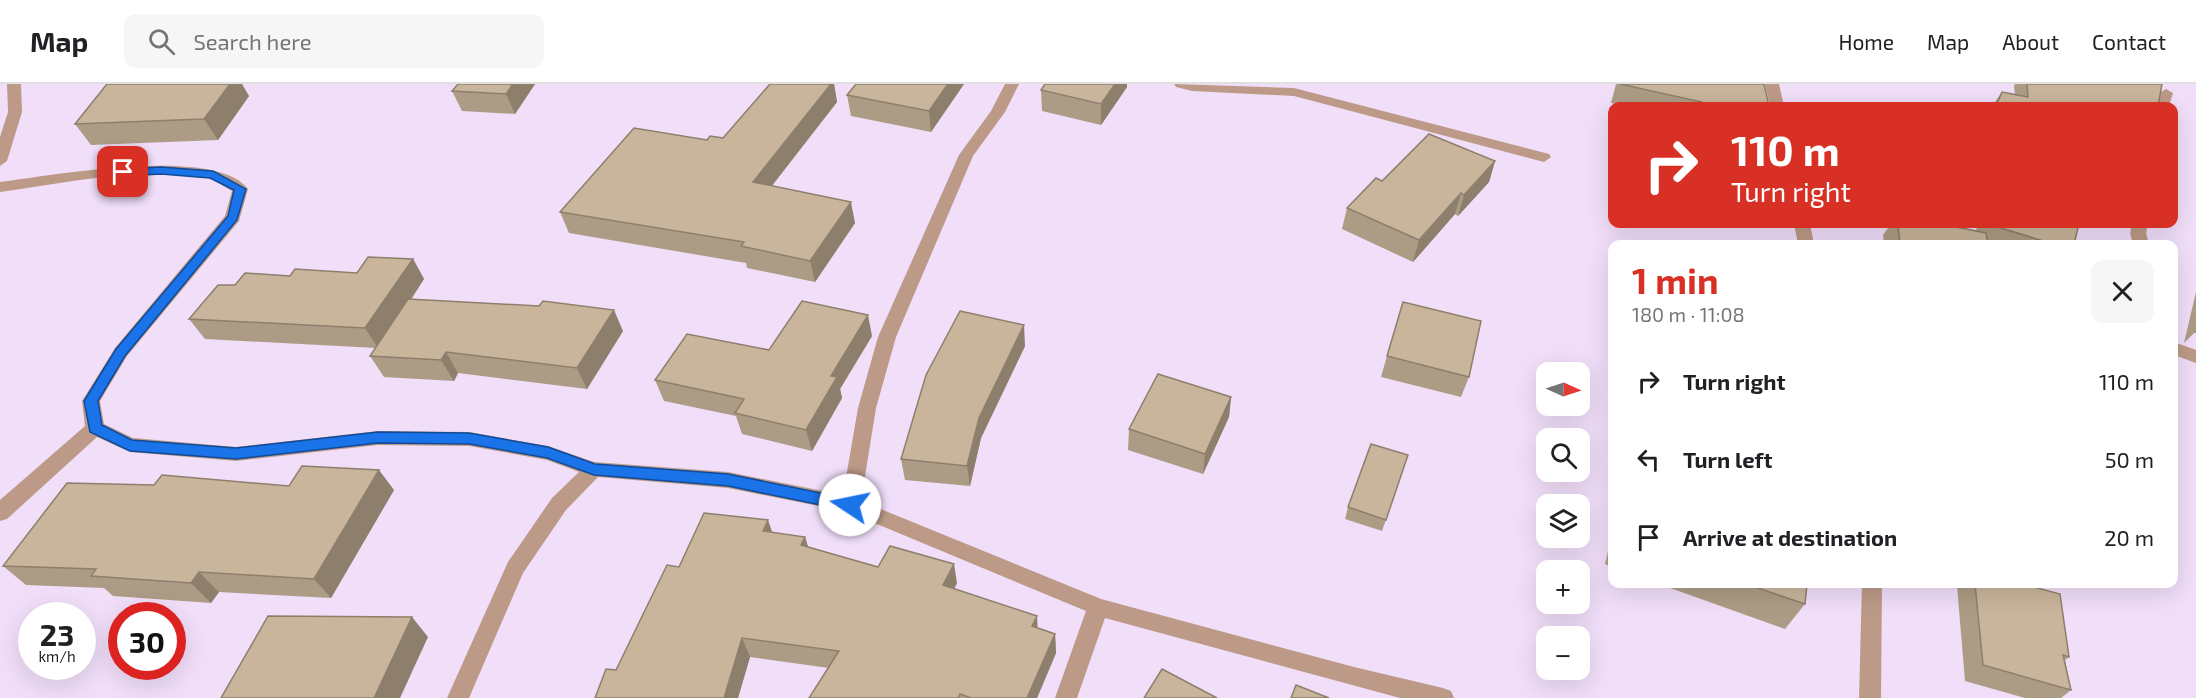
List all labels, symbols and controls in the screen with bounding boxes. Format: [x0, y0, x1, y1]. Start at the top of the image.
search box [124, 14, 544, 68]
text: Map [30, 24, 88, 58]
icon: search [145, 25, 178, 58]
text: Search here [193, 28, 312, 54]
text: Home [1838, 29, 1894, 54]
text: Map [1927, 29, 1969, 54]
text: About [2002, 29, 2059, 54]
text: Contact [2092, 29, 2166, 54]
text: 110 m [1731, 124, 1840, 174]
icon: right [1632, 126, 1710, 204]
pin [97, 146, 148, 197]
icon: arrive [106, 155, 139, 188]
text: Turn right [1731, 175, 1851, 207]
text: 1 min [1632, 258, 1719, 301]
button: close [2091, 260, 2154, 323]
text: 180 m · 11:08 [1632, 302, 1745, 326]
north arrow [1536, 362, 1590, 416]
map controls [1536, 362, 1590, 680]
icon: right [1632, 365, 1665, 398]
text: Turn right [1683, 368, 1785, 394]
text: 110 m [2099, 368, 2154, 394]
button: search [1536, 428, 1590, 482]
icon: left [1632, 443, 1665, 476]
text: Turn left [1683, 446, 1772, 472]
text: 50 m [2105, 446, 2154, 472]
position arrow [818, 473, 882, 537]
button: layers [1536, 494, 1590, 548]
icon: arrive [1632, 521, 1665, 554]
text: Arrive at destination [1683, 524, 1897, 550]
text: 20 m [2104, 524, 2154, 550]
button: + [1536, 560, 1590, 614]
speed limit sign: 30 [108, 602, 186, 680]
text: 23 [40, 616, 74, 652]
button: − [1536, 626, 1590, 680]
text: km/h [38, 647, 76, 665]

